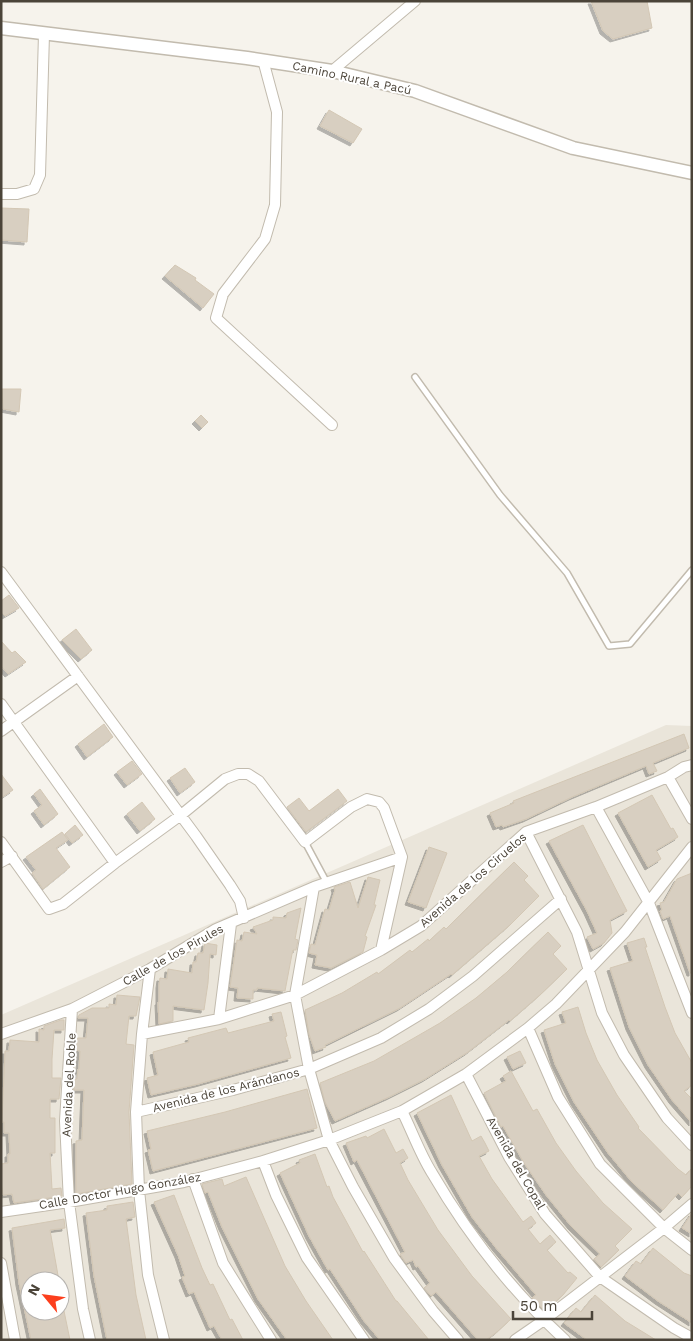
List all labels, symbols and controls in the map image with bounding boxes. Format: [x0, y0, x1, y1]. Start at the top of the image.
street label: Camino Rural a Pacú [291, 59, 413, 97]
street label: Avenida de los Ciruelos [417, 830, 529, 930]
street label: Calle de los Pirules [120, 921, 226, 989]
street label: Avenida del Roble [59, 1032, 79, 1137]
street label: Avenida de los Arándanos [151, 1065, 301, 1115]
street label: Avenida del Copal [484, 1114, 548, 1212]
street label: Calle Doctor Hugo González [38, 1170, 202, 1212]
north arrow [20, 1271, 70, 1321]
text: N [24, 1281, 43, 1298]
scale bar [513, 1288, 592, 1320]
text: 50 m [520, 1297, 557, 1315]

